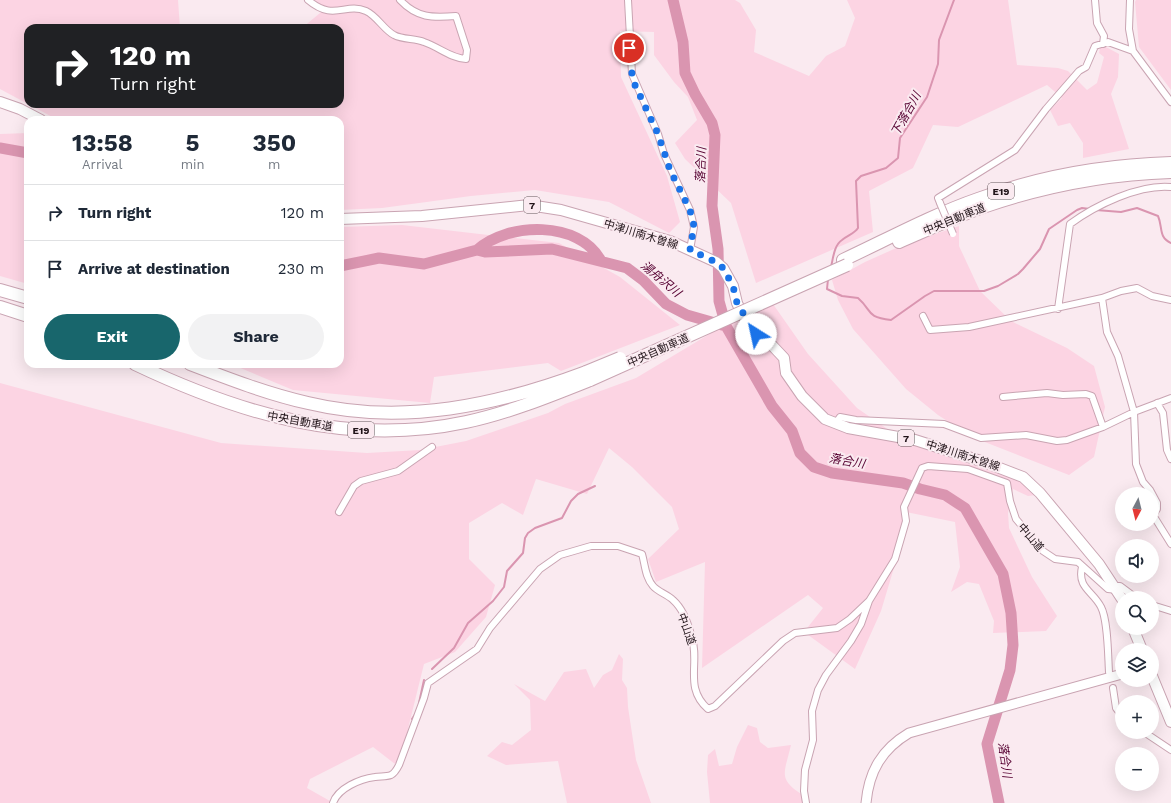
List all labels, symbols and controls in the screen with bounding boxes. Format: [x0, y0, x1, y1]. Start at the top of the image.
pin [612, 31, 646, 65]
icon: arrive [618, 37, 640, 59]
text: 120 m [110, 39, 191, 72]
icon: right [44, 40, 96, 92]
text: Turn right [110, 73, 196, 94]
water label: 下落合川 [888, 88, 925, 138]
text: 13:58 [72, 129, 133, 157]
text: 5 [186, 129, 200, 157]
text: 350 [252, 129, 296, 157]
water label: 落合川 [693, 145, 709, 183]
text: Arrival [82, 157, 123, 172]
text: min [181, 157, 205, 172]
text: m [268, 157, 280, 172]
road number: E19 [988, 183, 1014, 199]
road number: 7 [524, 197, 540, 213]
street label: 中央自動車道 [921, 201, 987, 238]
icon: right [44, 202, 66, 224]
text: Turn right [78, 204, 151, 222]
text: 120 m [281, 204, 324, 222]
street label: 中津川南木曽線 [602, 217, 680, 252]
icon: arrive [44, 258, 66, 280]
water label: 湯舟沢川 [638, 258, 685, 301]
text: Arrive at destination [78, 260, 230, 278]
text: 230 m [278, 260, 324, 278]
position arrow [735, 313, 777, 355]
button: Exit [44, 314, 180, 360]
button: Share [188, 314, 324, 360]
street label: 中央自動車道 [625, 331, 691, 370]
street label: 中央自動車道 [266, 409, 334, 434]
road number: E19 [348, 422, 374, 438]
road number: 7 [898, 430, 914, 446]
street label: 中津川南木曽線 [924, 437, 1001, 474]
water label: 落合川 [828, 451, 868, 471]
north arrow [1115, 487, 1159, 531]
map controls [1115, 487, 1159, 791]
street label: 中山道 [1015, 521, 1046, 554]
button: sound [1115, 539, 1159, 583]
button: search [1115, 591, 1159, 635]
street label: 中山道 [675, 611, 698, 647]
button: layers [1115, 643, 1159, 687]
button: + [1115, 695, 1159, 739]
water label: 落合川 [996, 741, 1015, 781]
button: − [1115, 747, 1159, 791]

